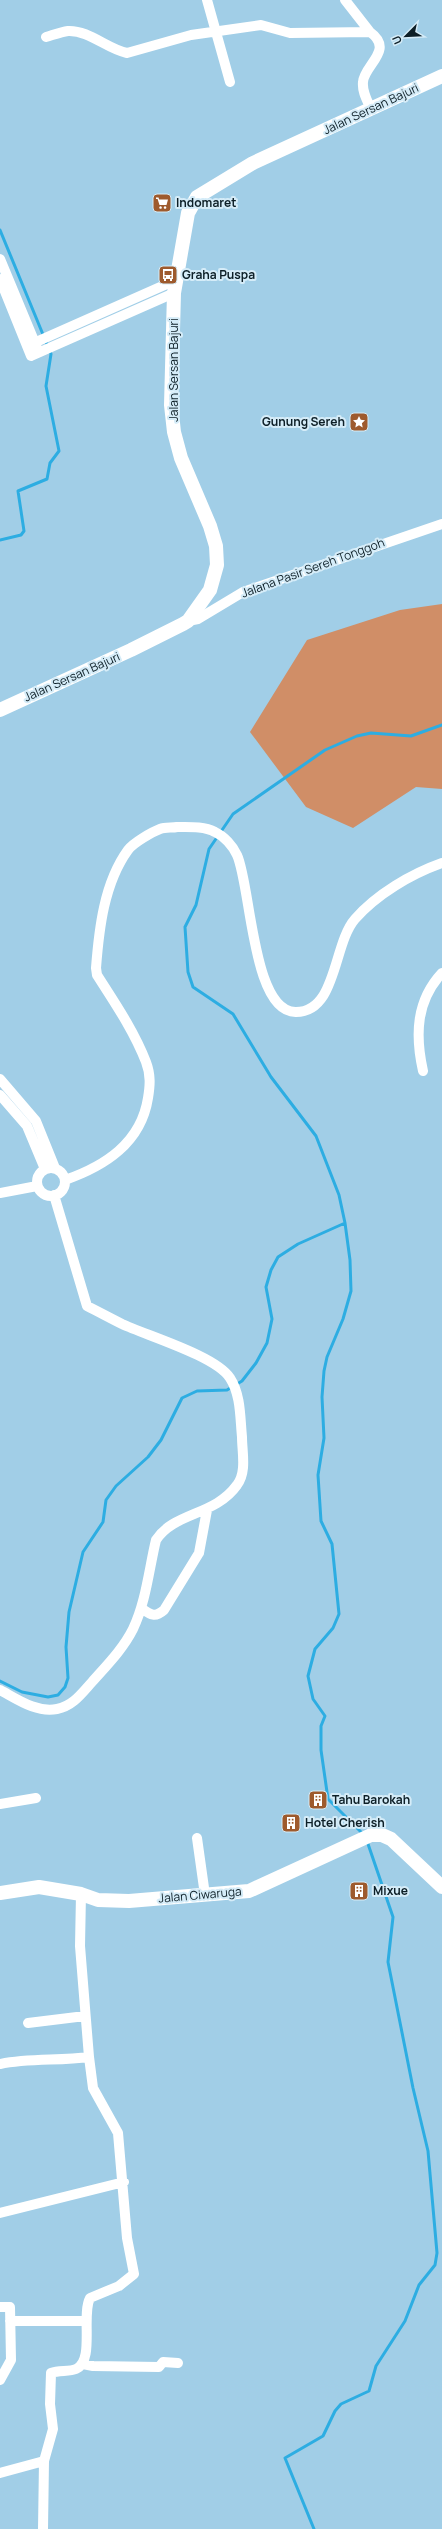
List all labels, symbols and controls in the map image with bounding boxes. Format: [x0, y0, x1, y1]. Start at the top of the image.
north arrow [386, 16, 426, 56]
text: U [388, 34, 405, 47]
street label: Jalan Sersan Bajuri [320, 79, 421, 138]
supermarket icon: Indomaret [151, 192, 173, 214]
place label: Indomaret [176, 194, 236, 211]
bus stop icon: Graha Puspa [157, 264, 179, 286]
place label: Graha Puspa [182, 266, 255, 283]
street label: Jalan Sersan Bajuri [165, 318, 182, 422]
place icon: Gunung Sereh [348, 411, 370, 433]
place label: Gunung Sereh [262, 413, 345, 430]
street label: Jalana Pasir Sereh Tonggoh [239, 534, 387, 601]
street label: Jalan Sersan Bajuri [21, 648, 123, 705]
building icon: Tahu Barokah [307, 1789, 329, 1811]
place label: Tahu Barokah [332, 1791, 410, 1808]
building icon: Hotel Cherish [280, 1812, 302, 1834]
place label: Hotel Cherish [305, 1814, 385, 1831]
building icon: Mixue [348, 1880, 370, 1902]
street label: Jalan Ciwaruga [158, 1882, 242, 1907]
place label: Mixue [373, 1882, 408, 1899]

